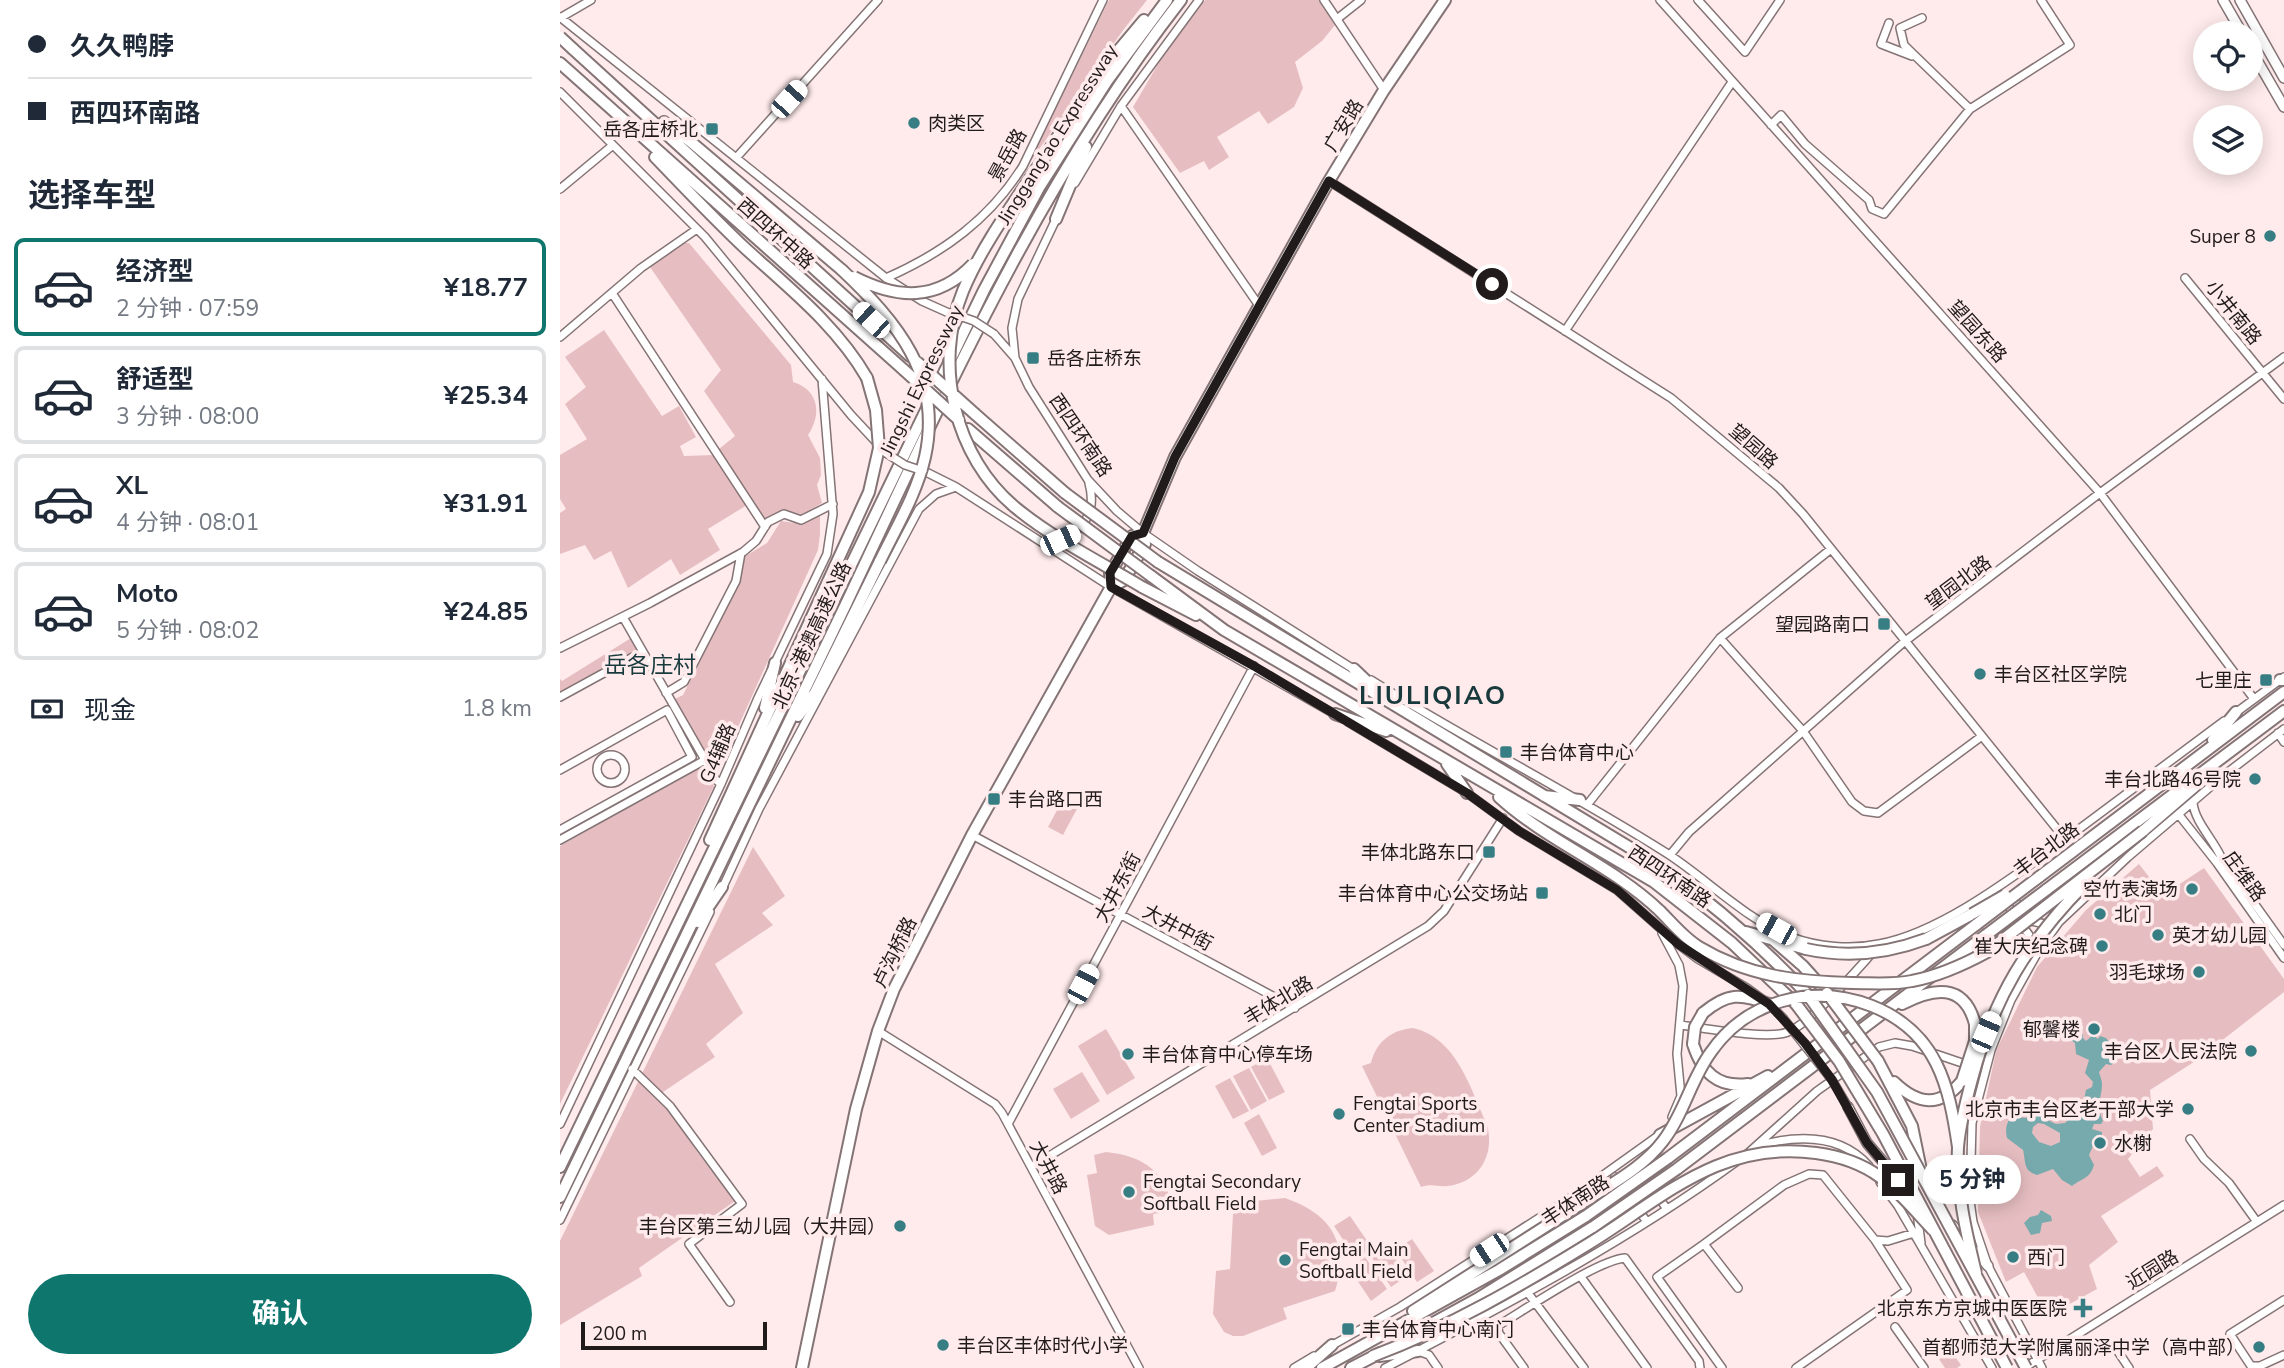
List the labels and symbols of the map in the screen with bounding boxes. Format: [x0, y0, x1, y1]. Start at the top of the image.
street label: Jinggang'ao Expressway [991, 39, 1124, 230]
car [768, 76, 811, 122]
street label: 广安路 [1318, 94, 1370, 157]
place label: 肉类区 [928, 111, 985, 137]
marker: 肉类区 [906, 115, 922, 131]
place label: 岳各庄桥北 [603, 117, 698, 143]
marker: 岳各庄桥北 [704, 121, 720, 137]
street label: 景岳路 [983, 124, 1033, 187]
street label: 西四环中路 [731, 192, 819, 275]
place label: Super 8 [2189, 224, 2256, 250]
marker: Super 8 [2262, 228, 2278, 244]
route start [1476, 268, 1508, 300]
street label: 小井南路 [2199, 275, 2267, 350]
street label: 望园东路 [1942, 295, 2012, 369]
car [849, 298, 894, 342]
street label: Jingshi Expressway [874, 301, 970, 461]
place label: 岳各庄桥东 [1047, 346, 1142, 372]
marker: 岳各庄桥东 [1025, 350, 1041, 366]
street label: 西四环南路 [1043, 389, 1118, 482]
street label: 望园路 [1723, 418, 1783, 475]
car [1037, 522, 1084, 558]
street label: 望园北路 [1920, 550, 1997, 616]
street label: 北京-港澳高速公路 [766, 557, 858, 713]
place label: 望园路南口 [1775, 612, 1870, 638]
marker: 望园路南口 [1876, 616, 1892, 632]
district label: 岳各庄村 [604, 650, 696, 681]
place label: 丰台区社区学院 [1994, 662, 2127, 688]
marker: 丰台区社区学院 [1972, 666, 1988, 682]
place label: 七里庄 [2195, 668, 2252, 694]
marker: 七里庄 [2258, 672, 2274, 688]
district label: LIULIQIAO [1359, 678, 1507, 713]
street label: G4辅路 [694, 719, 742, 788]
place label: 丰台体育中心 [1520, 740, 1634, 766]
marker: 丰台体育中心 [1498, 744, 1514, 760]
place label: 丰台北路46号院 [2104, 767, 2241, 793]
marker: 丰台北路46号院 [2247, 771, 2263, 787]
place label: 丰台路口西 [1008, 787, 1103, 813]
marker: 丰台路口西 [986, 791, 1002, 807]
street label: 丰台北路 [2008, 817, 2085, 883]
street label: 西四环南路 [1623, 839, 1716, 914]
place label: 丰体北路东口 [1361, 840, 1475, 866]
marker: 丰体北路东口 [1481, 844, 1497, 860]
street label: 庄维路 [2217, 846, 2271, 907]
street label: 大井东街 [1089, 848, 1147, 927]
place label: 空竹表演场 [2083, 877, 2178, 903]
place label: 丰台体育中心公交场站 [1338, 881, 1528, 907]
marker: 空竹表演场 [2184, 881, 2200, 897]
marker: 丰台体育中心公交场站 [1534, 885, 1550, 901]
street label: 大井中街 [1138, 899, 1217, 957]
place label: 北门 [2114, 902, 2152, 928]
marker: 北门 [2092, 906, 2108, 922]
car [1753, 910, 1800, 948]
street label: 卢沟桥路 [867, 913, 923, 992]
place label: 英才幼儿园 [2172, 923, 2267, 949]
marker: 英才幼儿园 [2150, 927, 2166, 943]
place label: 崔大庆纪念碑 [1974, 934, 2088, 960]
marker: 崔大庆纪念碑 [2094, 938, 2110, 954]
place label: 羽毛球场 [2109, 960, 2185, 986]
car [1064, 961, 1103, 1007]
marker: 羽毛球场 [2191, 964, 2207, 980]
street label: 丰体北路 [1239, 970, 1318, 1032]
car [1969, 1009, 2004, 1055]
place label: 郁馨楼 [2023, 1017, 2080, 1043]
marker: 郁馨楼 [2086, 1021, 2102, 1037]
place label: 丰台区人民法院 [2104, 1039, 2237, 1065]
place label: 丰台体育中心停车场 [1142, 1042, 1313, 1068]
marker: 丰台区人民法院 [2243, 1043, 2259, 1059]
marker: 丰台体育中心停车场 [1120, 1046, 1136, 1062]
place label: Fengtai Sports Center Stadium [1353, 1091, 1485, 1139]
place label: 北京市丰台区老干部大学 [1965, 1097, 2174, 1123]
marker: 北京市丰台区老干部大学 [2180, 1101, 2196, 1117]
marker: Fengtai Sports Center Stadium [1331, 1106, 1347, 1122]
place label: 水榭 [2114, 1131, 2152, 1157]
marker: 水榭 [2092, 1135, 2108, 1151]
street label: 大井路 [1023, 1136, 1073, 1199]
callout: 5 分钟 [1922, 1156, 2020, 1204]
route end [1882, 1164, 1914, 1196]
place label: Fengtai Secondary Softball Field [1143, 1169, 1301, 1217]
street label: 丰体南路 [1537, 1169, 1615, 1232]
marker: Fengtai Secondary Softball Field [1121, 1184, 1137, 1200]
place label: 丰台区第三幼儿园（大井园） [639, 1214, 886, 1240]
marker: 丰台区第三幼儿园（大井园） [892, 1218, 908, 1234]
car [1466, 1230, 1513, 1270]
place label: Fengtai Main Softball Field [1299, 1237, 1413, 1285]
street label: 近园路 [2121, 1244, 2184, 1296]
place label: 西门 [2027, 1245, 2065, 1271]
marker: 西门 [2005, 1249, 2021, 1265]
marker: Fengtai Main Softball Field [1277, 1252, 1293, 1268]
place label: 北京东方京城中医医院 [1877, 1296, 2067, 1322]
marker: 北京东方京城中医医院 [2073, 1298, 2093, 1318]
place label: 丰台体育中心南门 [1362, 1317, 1514, 1343]
scale bar [581, 1319, 766, 1351]
marker: 丰台体育中心南门 [1340, 1321, 1356, 1337]
place label: 丰台区丰体时代小学 [957, 1333, 1128, 1359]
place label: 首都师范大学附属丽泽中学（高中部） [1922, 1335, 2245, 1361]
marker: 丰台区丰体时代小学 [935, 1337, 951, 1353]
marker: 首都师范大学附属丽泽中学（高中部） [2251, 1339, 2267, 1355]

